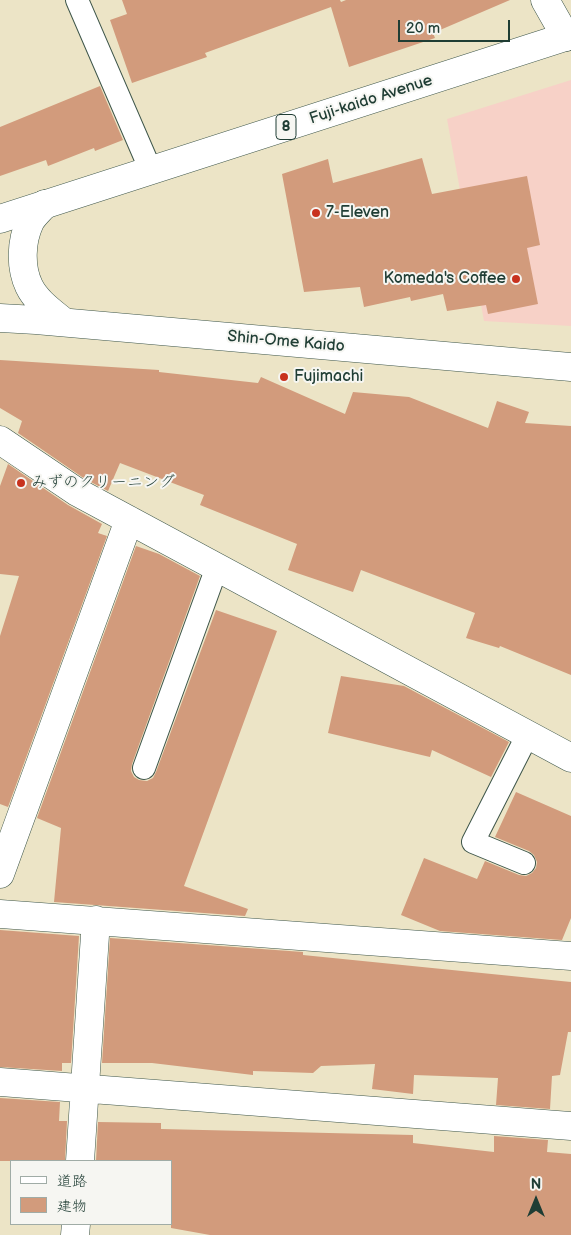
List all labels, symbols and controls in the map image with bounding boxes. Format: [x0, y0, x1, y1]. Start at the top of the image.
scale bar [401, 10, 514, 42]
text: 20 m [406, 19, 440, 38]
street label: Fuji-kaido Avenue [307, 71, 435, 129]
road number: 8 [276, 114, 296, 140]
place label: 7-Eleven [326, 203, 389, 223]
marker: 7-Eleven [310, 207, 322, 219]
place label: Komeda's Coffee [384, 269, 506, 289]
marker: Komeda's Coffee [510, 273, 522, 285]
street label: Shin-Ome Kaido [227, 327, 345, 357]
place label: Fujimachi [294, 367, 363, 387]
marker: Fujimachi [278, 371, 290, 383]
place label: みずのクリーニング [31, 473, 175, 493]
marker: みずのクリーニング [15, 477, 27, 489]
legend [10, 1160, 172, 1225]
text: 道路 [57, 1172, 87, 1191]
north arrow [511, 1175, 561, 1225]
text: N [531, 1176, 541, 1193]
text: 建物 [57, 1197, 87, 1216]

